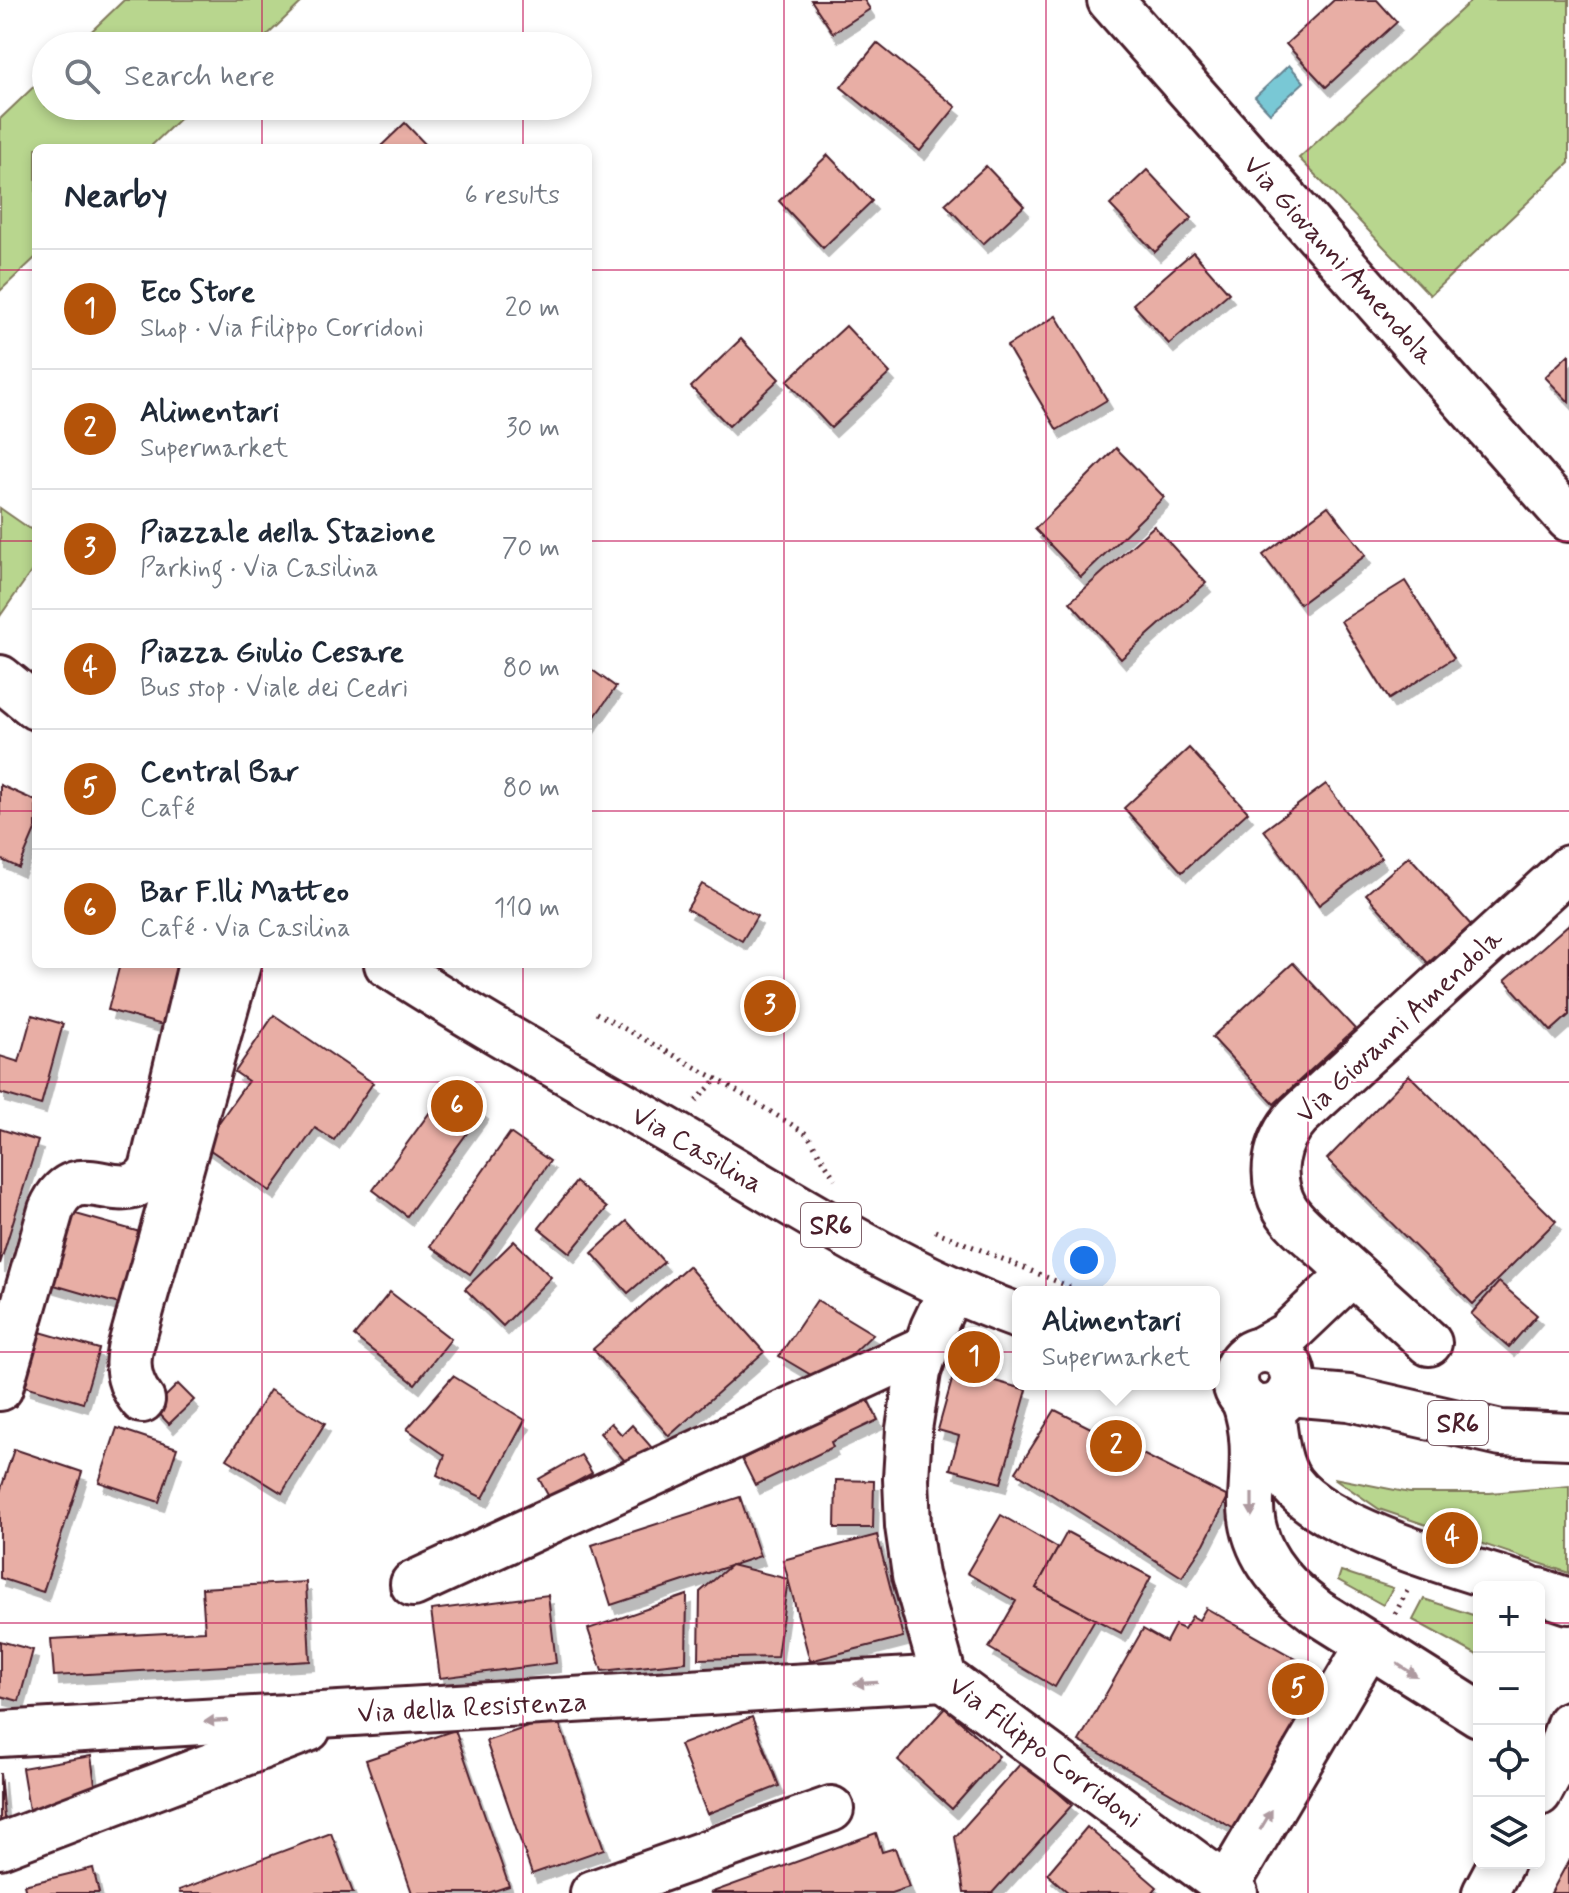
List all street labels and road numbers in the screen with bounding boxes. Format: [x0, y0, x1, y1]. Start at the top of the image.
street label: Via Giovanni Amendola [1234, 148, 1443, 374]
street label: Via Giovanni Amendola [1288, 921, 1511, 1133]
street label: Via Casilina [624, 1098, 769, 1203]
road number: SR6 [801, 1203, 861, 1247]
road number: SR6 [1428, 1401, 1488, 1445]
street label: Via Filippo Corridoni [940, 1668, 1149, 1838]
street label: Via della Resistenza [356, 1684, 588, 1733]

